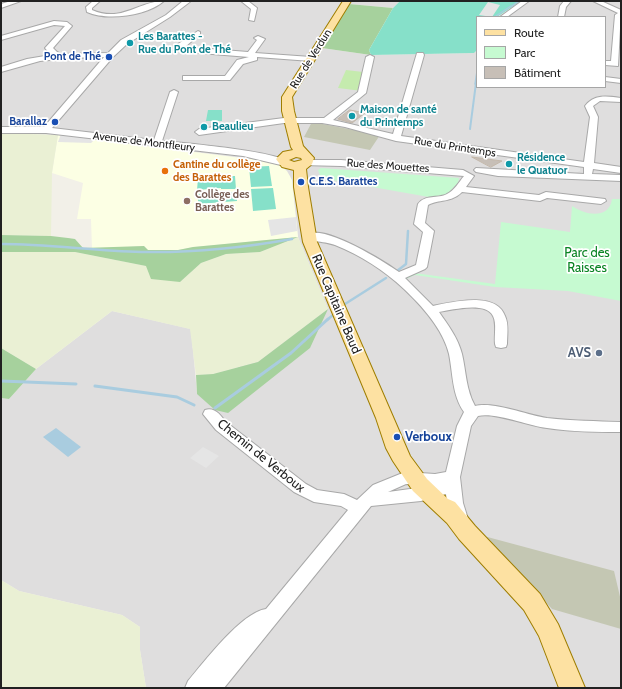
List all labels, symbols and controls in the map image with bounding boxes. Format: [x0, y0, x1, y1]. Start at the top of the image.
legend [476, 16, 606, 88]
text: Route [514, 25, 544, 40]
street label: Rue de Verdun [287, 27, 335, 91]
place label: Les Barattes - Rue du Pont de Thé [138, 30, 231, 56]
marker: Les Barattes - Rue du Pont de Thé [125, 38, 135, 48]
text: Parc [514, 45, 536, 60]
place label: Pont de Thé [44, 50, 101, 64]
marker: Pont de Thé [104, 52, 114, 62]
text: Bâtiment [514, 65, 561, 80]
place label: Maison de santé du Printemps [360, 103, 437, 129]
marker: Maison de santé du Printemps [347, 111, 357, 121]
place label: Barallaz [9, 115, 47, 129]
marker: Barallaz [50, 117, 60, 127]
place label: Beaulieu [212, 120, 253, 134]
marker: Beaulieu [199, 122, 209, 132]
street label: Avenue de Montfleury [92, 129, 196, 155]
street label: Rue du Printemps [413, 134, 497, 160]
place label: Résidence le Quatuor [517, 151, 568, 177]
street label: Rue des Mouettes [346, 157, 430, 175]
place label: Cantine du collège des Barattes [173, 158, 260, 184]
marker: Résidence le Quatuor [504, 159, 514, 169]
marker: Cantine du collège des Barattes [160, 166, 170, 176]
place label: C.E.S. Barattes [309, 175, 377, 189]
marker: C.E.S. Barattes [296, 177, 306, 187]
place label: Collège des Barattes [195, 188, 249, 214]
marker: Collège des Barattes [182, 196, 192, 206]
park label: Parc des Raisses [564, 245, 610, 276]
street label: Rue Capitaine Baud [308, 252, 364, 356]
place label: AVS [568, 345, 591, 361]
marker: AVS [594, 348, 604, 358]
street label: Chemin de Verboux [214, 416, 308, 496]
place label: Verboux [405, 429, 452, 445]
marker: Verboux [392, 432, 402, 442]

